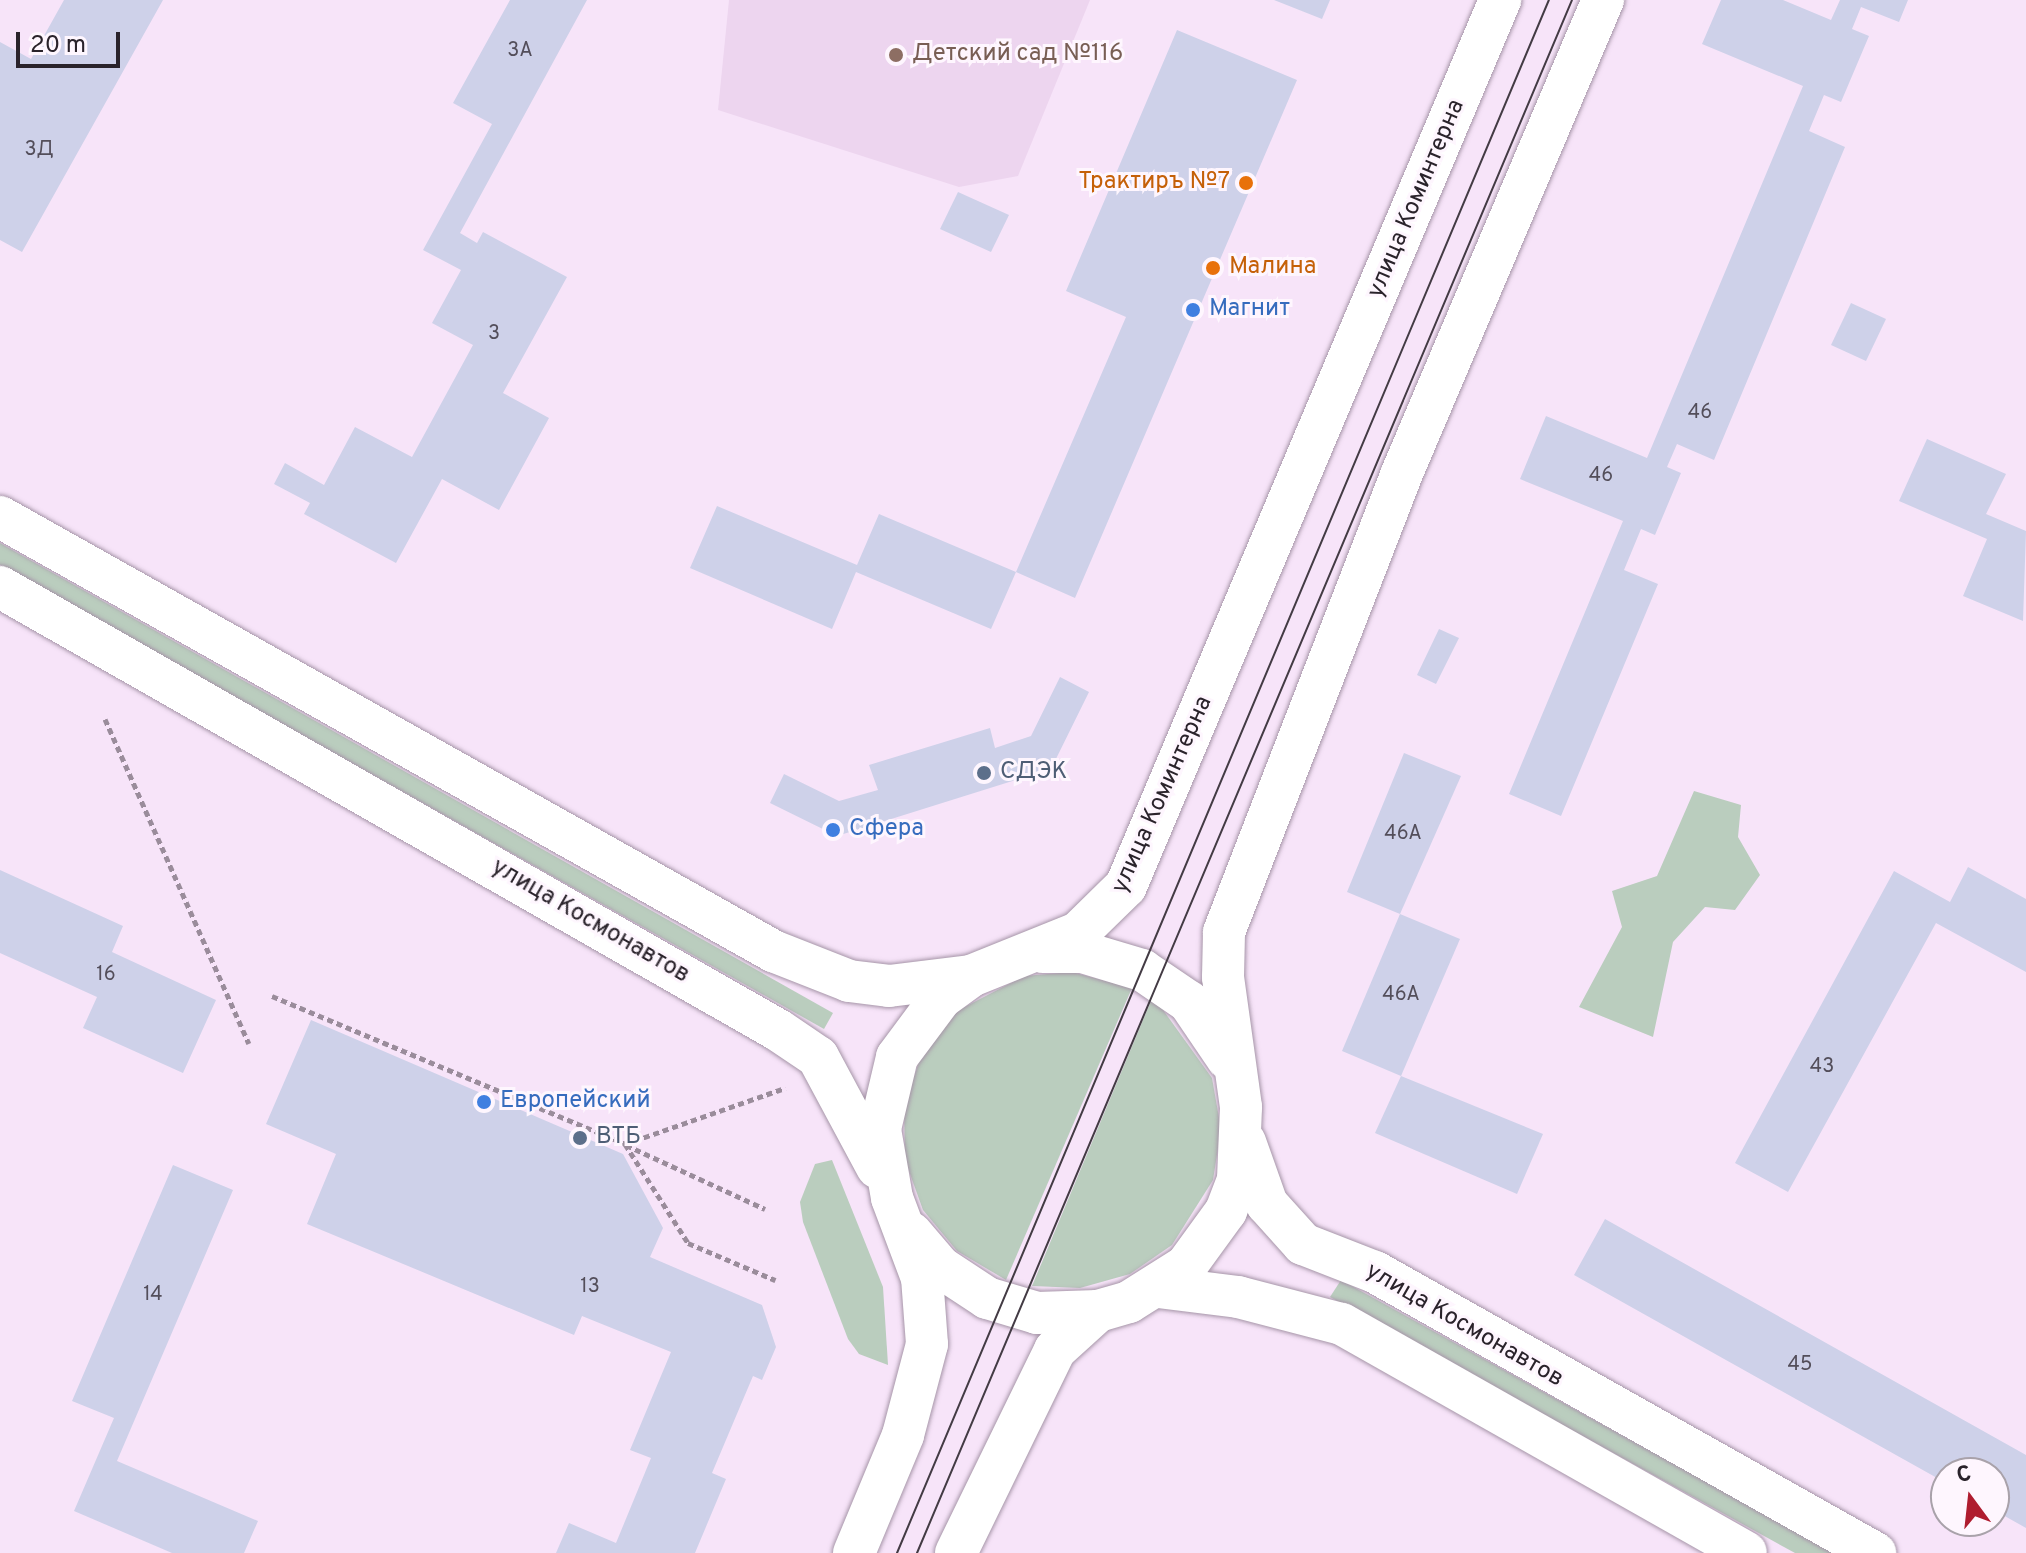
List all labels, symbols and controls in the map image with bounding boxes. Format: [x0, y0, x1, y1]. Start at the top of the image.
scale bar [20, 16, 124, 66]
text: 20 m [30, 31, 86, 61]
house number: 3А [507, 39, 533, 63]
place label: Детский сад №116 [912, 41, 1123, 69]
marker: Детский сад №116 [887, 46, 905, 64]
street label: улица Коминтерна [1362, 95, 1472, 303]
house number: 3Д [24, 138, 54, 162]
place label: Трактиръ №7 [1078, 169, 1230, 197]
marker: Трактиръ №7 [1237, 174, 1255, 192]
place label: Малина [1229, 254, 1316, 282]
marker: Малина [1204, 259, 1222, 277]
place label: Магнит [1209, 296, 1290, 324]
marker: Магнит [1184, 301, 1202, 319]
house number: 3 [488, 322, 500, 346]
house number: 46 [1688, 401, 1712, 425]
house number: 46 [1589, 464, 1613, 488]
street label: улица Коминтерна [1107, 692, 1219, 898]
place label: СДЭК [1000, 759, 1067, 787]
marker: СДЭК [975, 764, 993, 782]
place label: Сфера [849, 816, 924, 844]
marker: Сфера [824, 821, 842, 839]
house number: 46А [1384, 822, 1422, 846]
street label: улица Космонавтов [486, 854, 694, 990]
house number: 16 [96, 963, 116, 987]
house number: 46А [1382, 983, 1420, 1007]
house number: 43 [1810, 1055, 1834, 1079]
place label: Европейский [500, 1088, 651, 1116]
marker: Европейский [475, 1093, 493, 1111]
place label: ВТБ [596, 1124, 641, 1152]
marker: ВТБ [571, 1129, 589, 1147]
street label: улица Космонавтов [1360, 1258, 1568, 1394]
house number: 13 [580, 1275, 600, 1299]
house number: 14 [143, 1283, 163, 1307]
house number: 45 [1788, 1353, 1812, 1377]
north arrow [1930, 1457, 2010, 1537]
text: С [1954, 1460, 1974, 1490]

